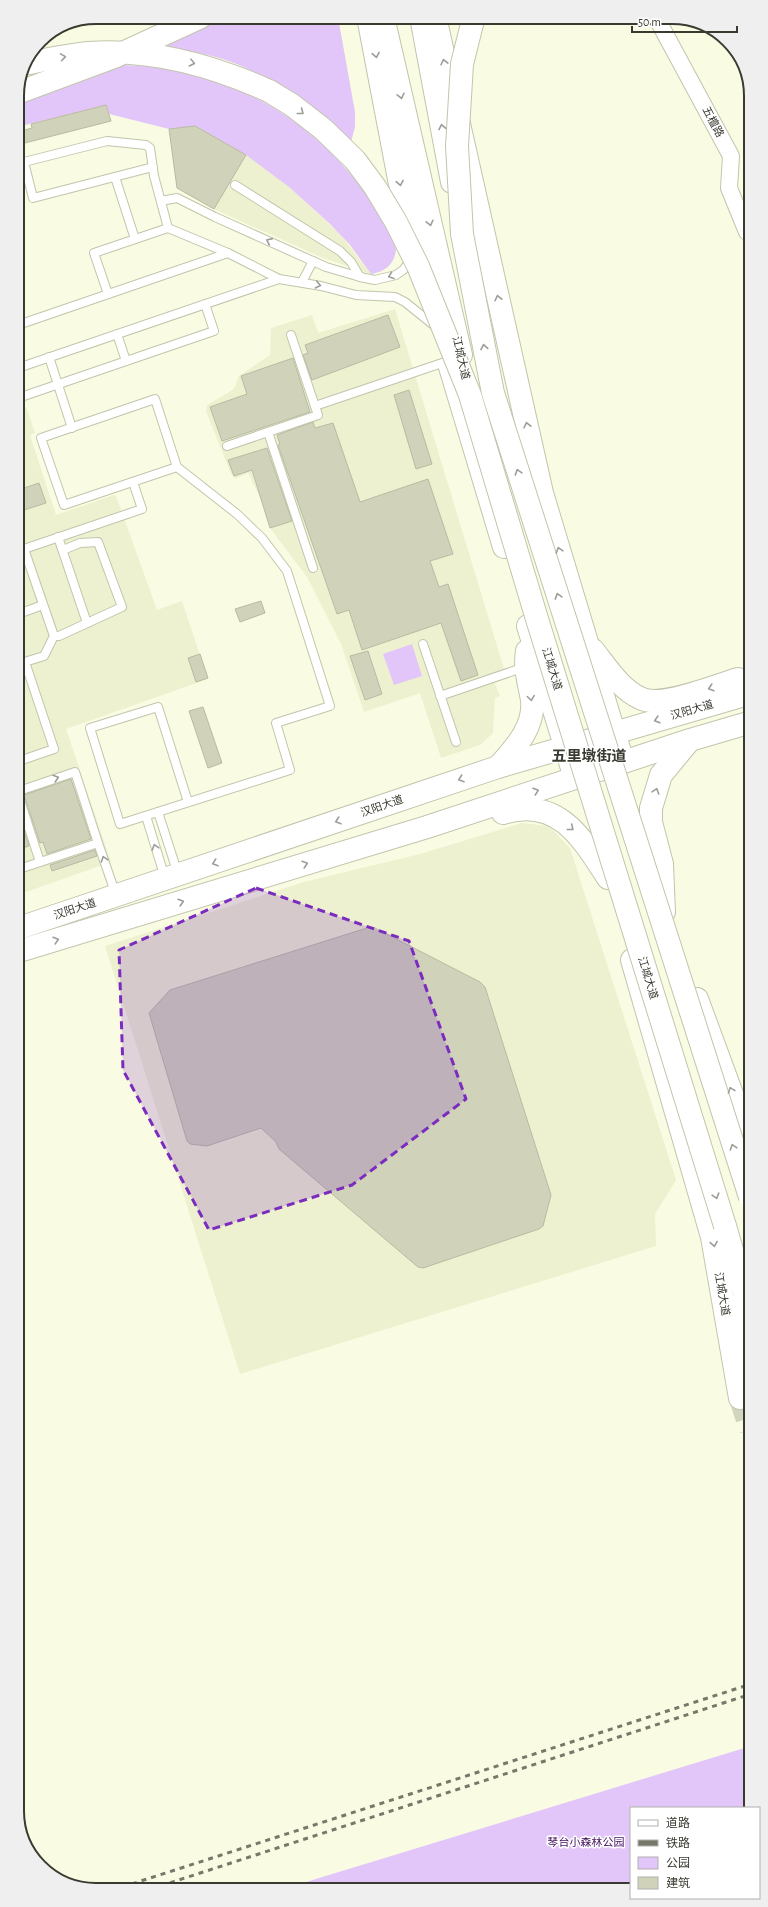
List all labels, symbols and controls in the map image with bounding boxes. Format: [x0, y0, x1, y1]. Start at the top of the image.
scale bar [632, 8, 737, 34]
text: 50 m [638, 16, 661, 28]
one-way arrow [371, 52, 379, 59]
one-way arrow [60, 53, 66, 62]
one-way arrow [188, 58, 195, 66]
one-way arrow [441, 59, 449, 65]
one-way arrow [397, 93, 405, 99]
street label: 五檀路 [700, 104, 726, 139]
one-way arrow [297, 108, 304, 115]
one-way arrow [438, 124, 446, 130]
one-way arrow [396, 180, 404, 186]
one-way arrow [426, 220, 434, 226]
one-way arrow [265, 238, 273, 246]
one-way arrow [387, 272, 394, 280]
one-way arrow [315, 281, 321, 289]
one-way arrow [494, 295, 502, 301]
street label: 江城大道 [451, 335, 472, 381]
one-way arrow [480, 344, 489, 350]
one-way arrow [523, 421, 531, 428]
one-way arrow [514, 469, 523, 476]
one-way arrow [555, 547, 564, 554]
one-way arrow [554, 593, 563, 600]
street label: 江城大道 [540, 646, 565, 692]
one-way arrow [708, 683, 715, 692]
one-way arrow [526, 695, 535, 701]
street label: 汉阳大道 [669, 698, 715, 721]
one-way arrow [654, 715, 661, 724]
district label: 五里墩街道 [551, 747, 627, 764]
one-way arrow [52, 774, 59, 783]
one-way arrow [458, 775, 465, 783]
one-way arrow [532, 787, 539, 796]
one-way arrow [651, 788, 659, 795]
street label: 汉阳大道 [359, 793, 405, 818]
one-way arrow [334, 816, 341, 825]
one-way arrow [566, 824, 573, 831]
one-way arrow [152, 844, 160, 851]
one-way arrow [100, 855, 108, 862]
one-way arrow [211, 858, 218, 866]
one-way arrow [302, 861, 309, 869]
street label: 汉阳大道 [52, 896, 98, 921]
one-way arrow [177, 898, 184, 907]
one-way arrow [53, 936, 60, 945]
street label: 江城大道 [636, 955, 661, 1001]
one-way arrow [727, 1087, 735, 1094]
one-way arrow [730, 1143, 738, 1150]
one-way arrow [711, 1192, 720, 1199]
one-way arrow [709, 1241, 718, 1247]
street label: 江城大道 [713, 1271, 732, 1317]
legend [630, 1807, 760, 1899]
text: 道路 [666, 1816, 690, 1829]
park label: 琴台小森林公园 [548, 1836, 625, 1848]
text: 铁路 [666, 1836, 690, 1849]
text: 公园 [666, 1857, 690, 1869]
text: 建筑 [666, 1876, 690, 1889]

